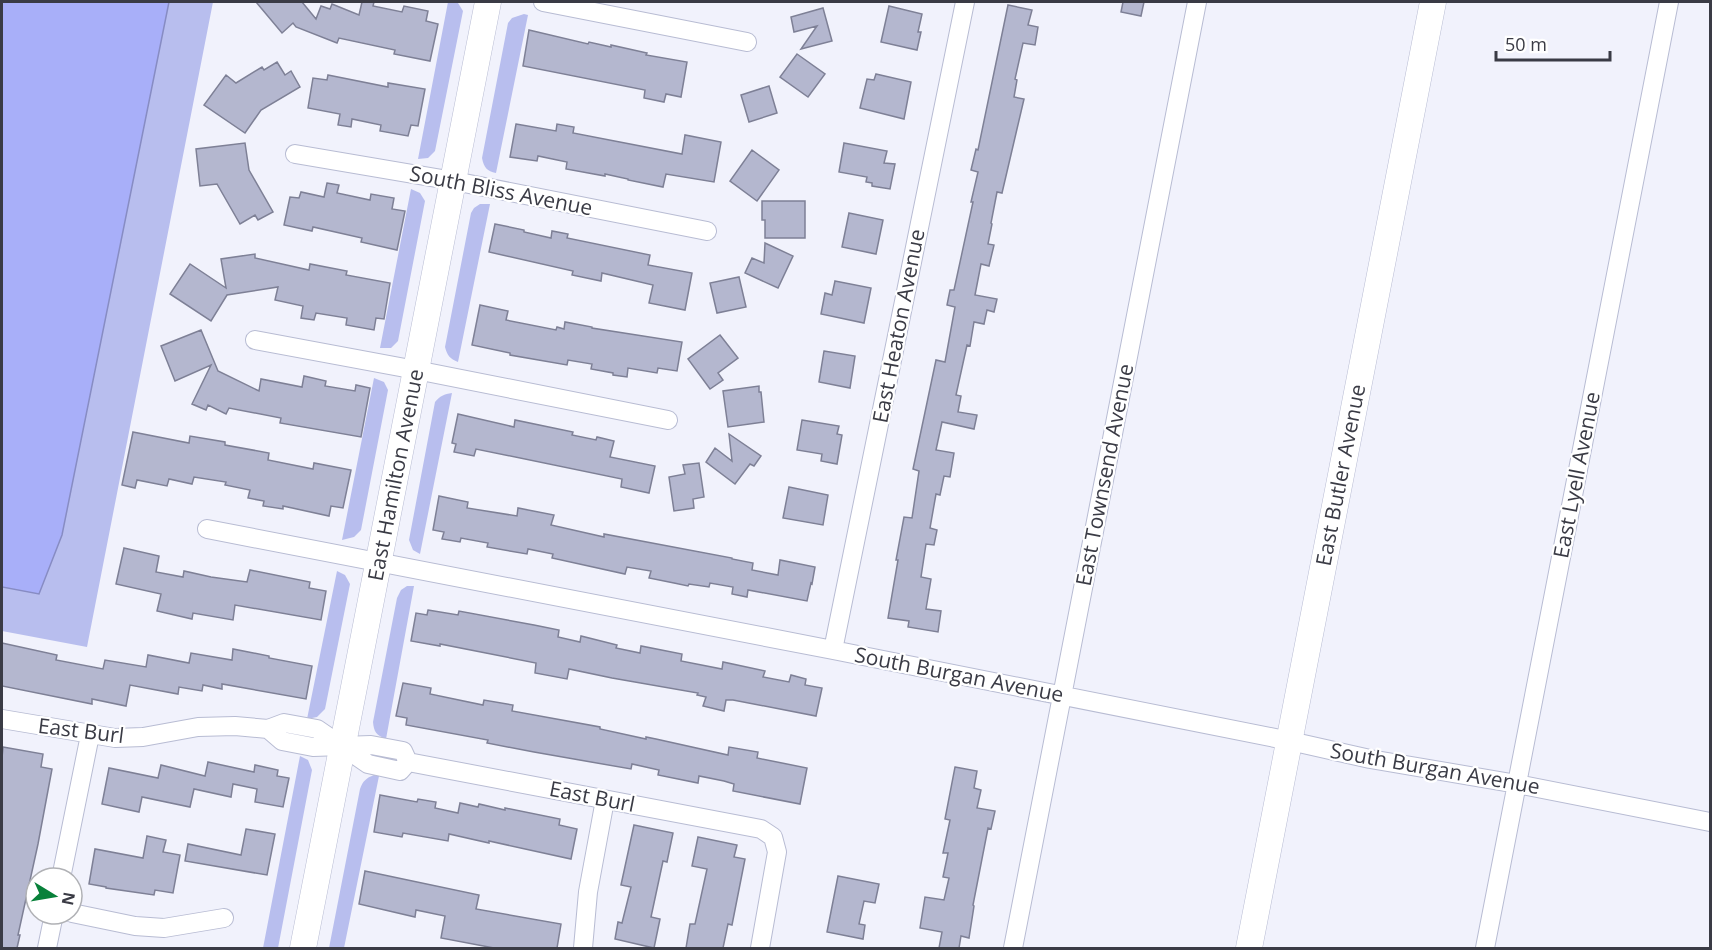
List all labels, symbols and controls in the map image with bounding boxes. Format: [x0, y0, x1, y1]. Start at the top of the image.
scale bar [1496, 24, 1610, 62]
text: 50 m [1505, 32, 1547, 56]
street label: South Bliss Avenue [407, 159, 595, 221]
street label: East Heaton Avenue [866, 227, 931, 425]
street label: East Townsend Avenue [1069, 361, 1139, 588]
street label: East Hamilton Avenue [361, 367, 429, 583]
street label: East Butler Avenue [1309, 382, 1371, 568]
street label: East Lyell Avenue [1546, 389, 1606, 560]
street label: South Burgan Avenue [852, 640, 1066, 708]
street label: East Burl [36, 711, 126, 749]
street label: South Burgan Avenue [1328, 736, 1542, 800]
street label: East Burl [547, 774, 637, 818]
north arrow [24, 866, 84, 926]
text: N [57, 890, 81, 907]

